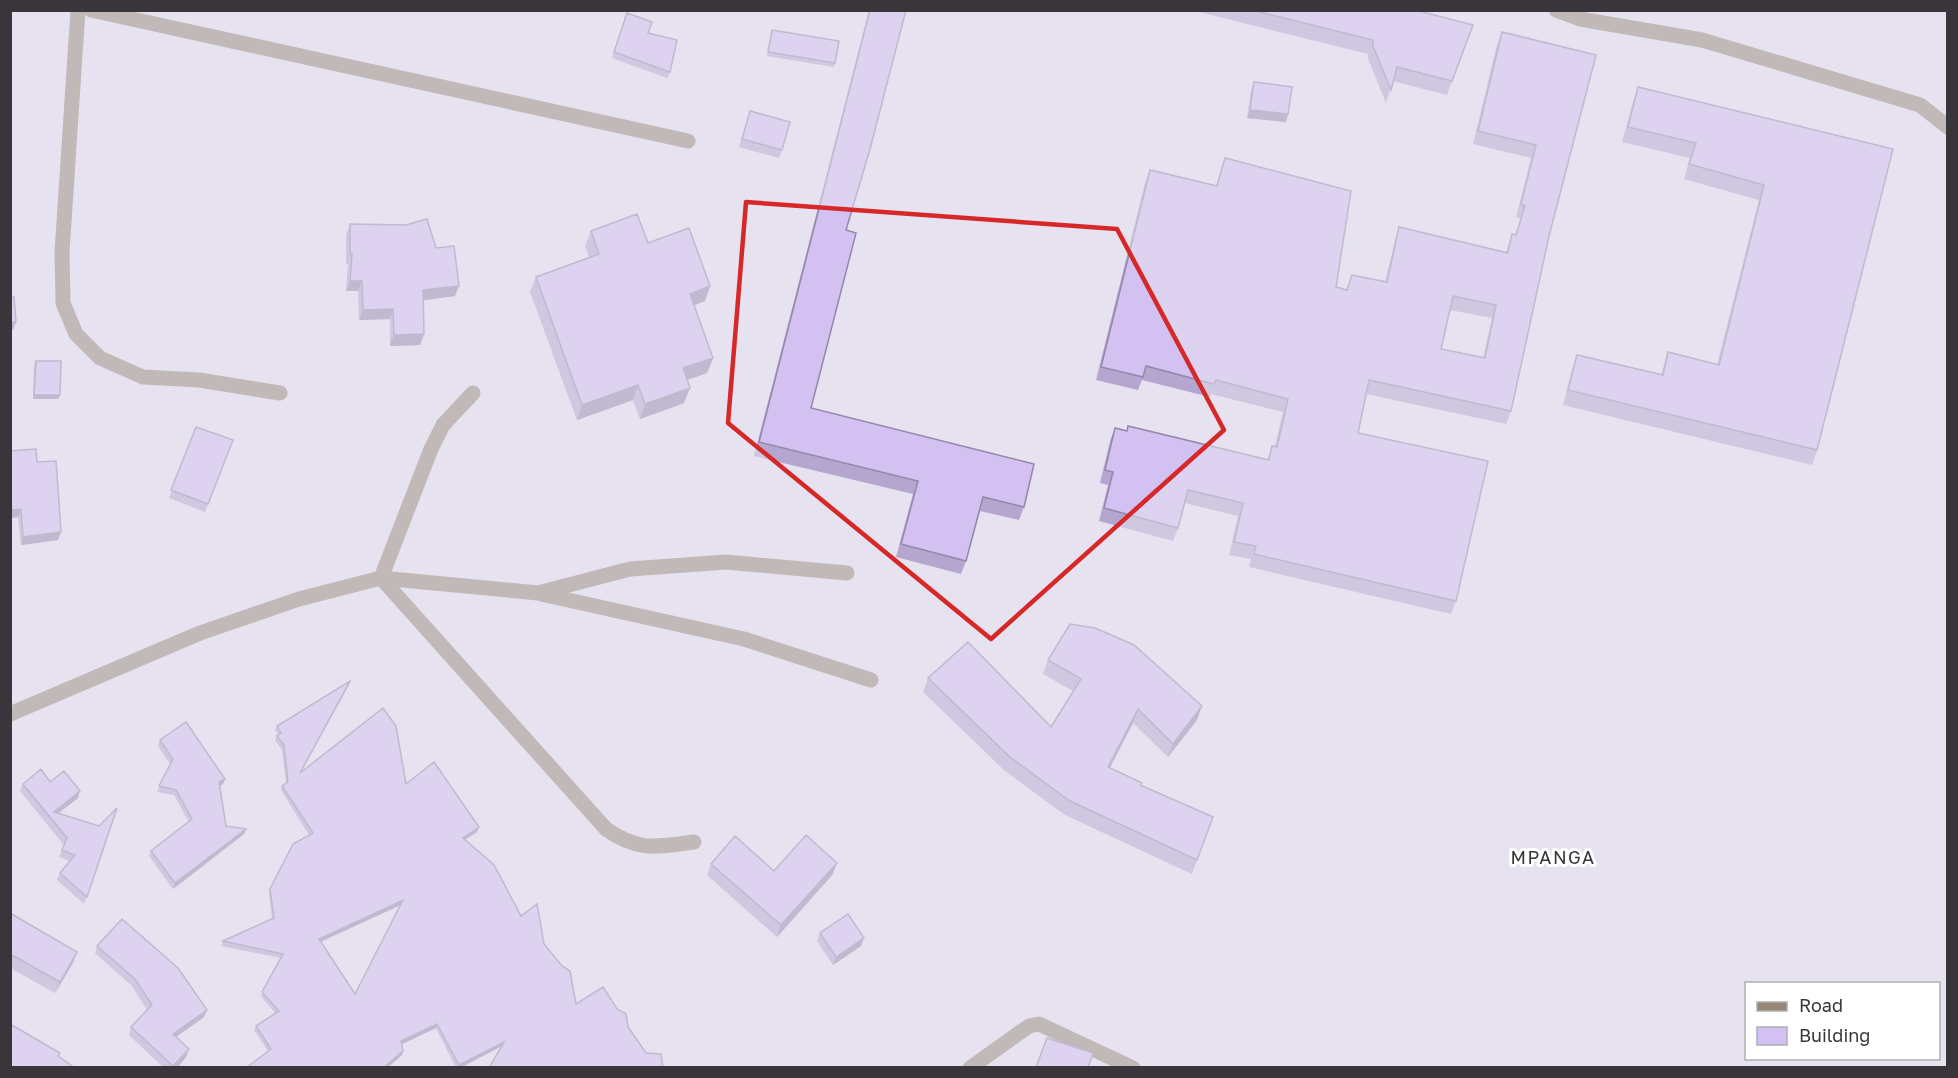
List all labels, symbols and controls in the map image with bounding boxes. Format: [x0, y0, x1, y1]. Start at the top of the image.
district label: MPANGA [1511, 846, 1595, 868]
legend [1745, 982, 1940, 1060]
text: Road [1799, 994, 1843, 1016]
text: Building [1799, 1024, 1870, 1046]

